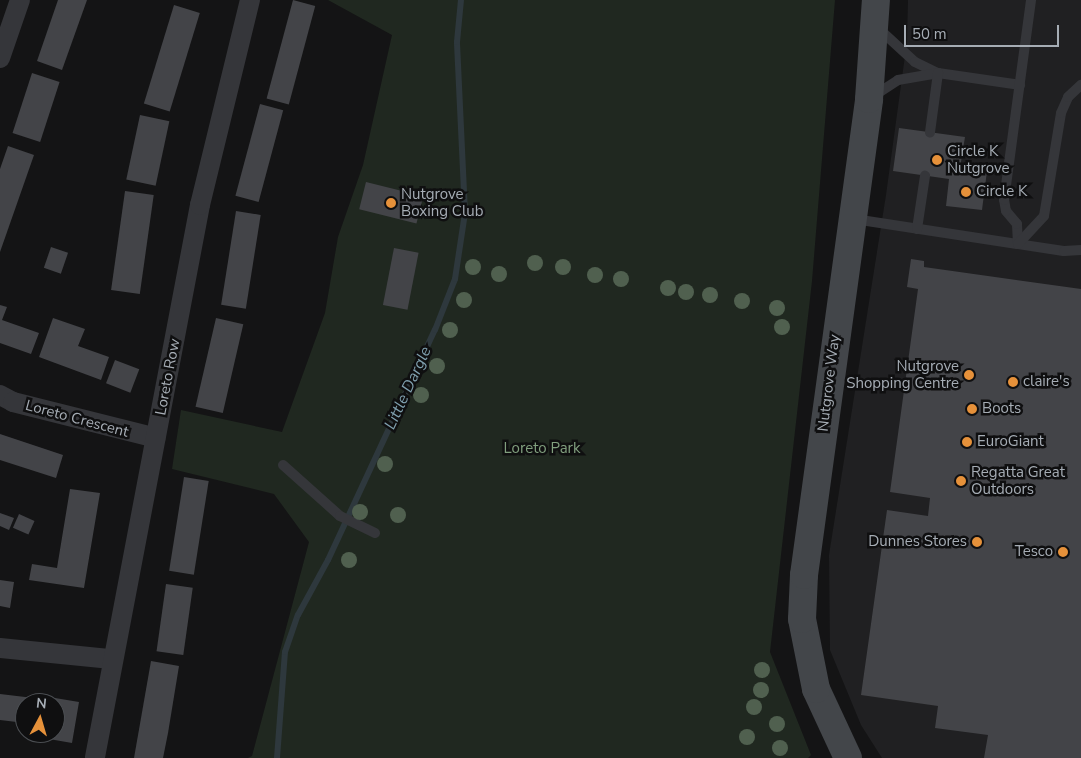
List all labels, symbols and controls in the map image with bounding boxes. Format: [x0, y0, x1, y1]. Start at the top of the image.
scale bar [906, 15, 1061, 47]
text: 50 m [912, 24, 947, 44]
place label: Circle K Nutgrove [947, 142, 1010, 177]
marker: Circle K Nutgrove [931, 154, 943, 166]
place label: Circle K [976, 183, 1027, 201]
place label: Nutgrove Boxing Club [401, 185, 484, 220]
marker: Circle K [960, 186, 972, 198]
marker: Nutgrove Boxing Club [385, 197, 397, 209]
street label: Nutgrove Way [814, 333, 844, 433]
street label: Loreto Row [152, 337, 184, 417]
water label: Little Dargle [380, 344, 436, 432]
place label: Nutgrove Shopping Centre [846, 357, 959, 392]
marker: Nutgrove Shopping Centre [963, 369, 975, 381]
place label: claire's [1023, 373, 1070, 391]
marker: claire's [1007, 376, 1019, 388]
street label: Loreto Crescent [23, 397, 131, 441]
place label: Boots [982, 400, 1021, 418]
marker: Boots [966, 403, 978, 415]
place label: EuroGiant [977, 433, 1044, 451]
marker: EuroGiant [961, 436, 973, 448]
park label: Loreto Park [504, 440, 580, 458]
place label: Regatta Great Outdoors [971, 463, 1065, 498]
marker: Regatta Great Outdoors [955, 475, 967, 487]
place label: Dunnes Stores [868, 533, 967, 551]
marker: Dunnes Stores [971, 536, 983, 548]
place label: Tesco [1015, 543, 1053, 561]
marker: Tesco [1057, 546, 1069, 558]
north arrow [15, 693, 65, 743]
text: N [35, 694, 48, 714]

